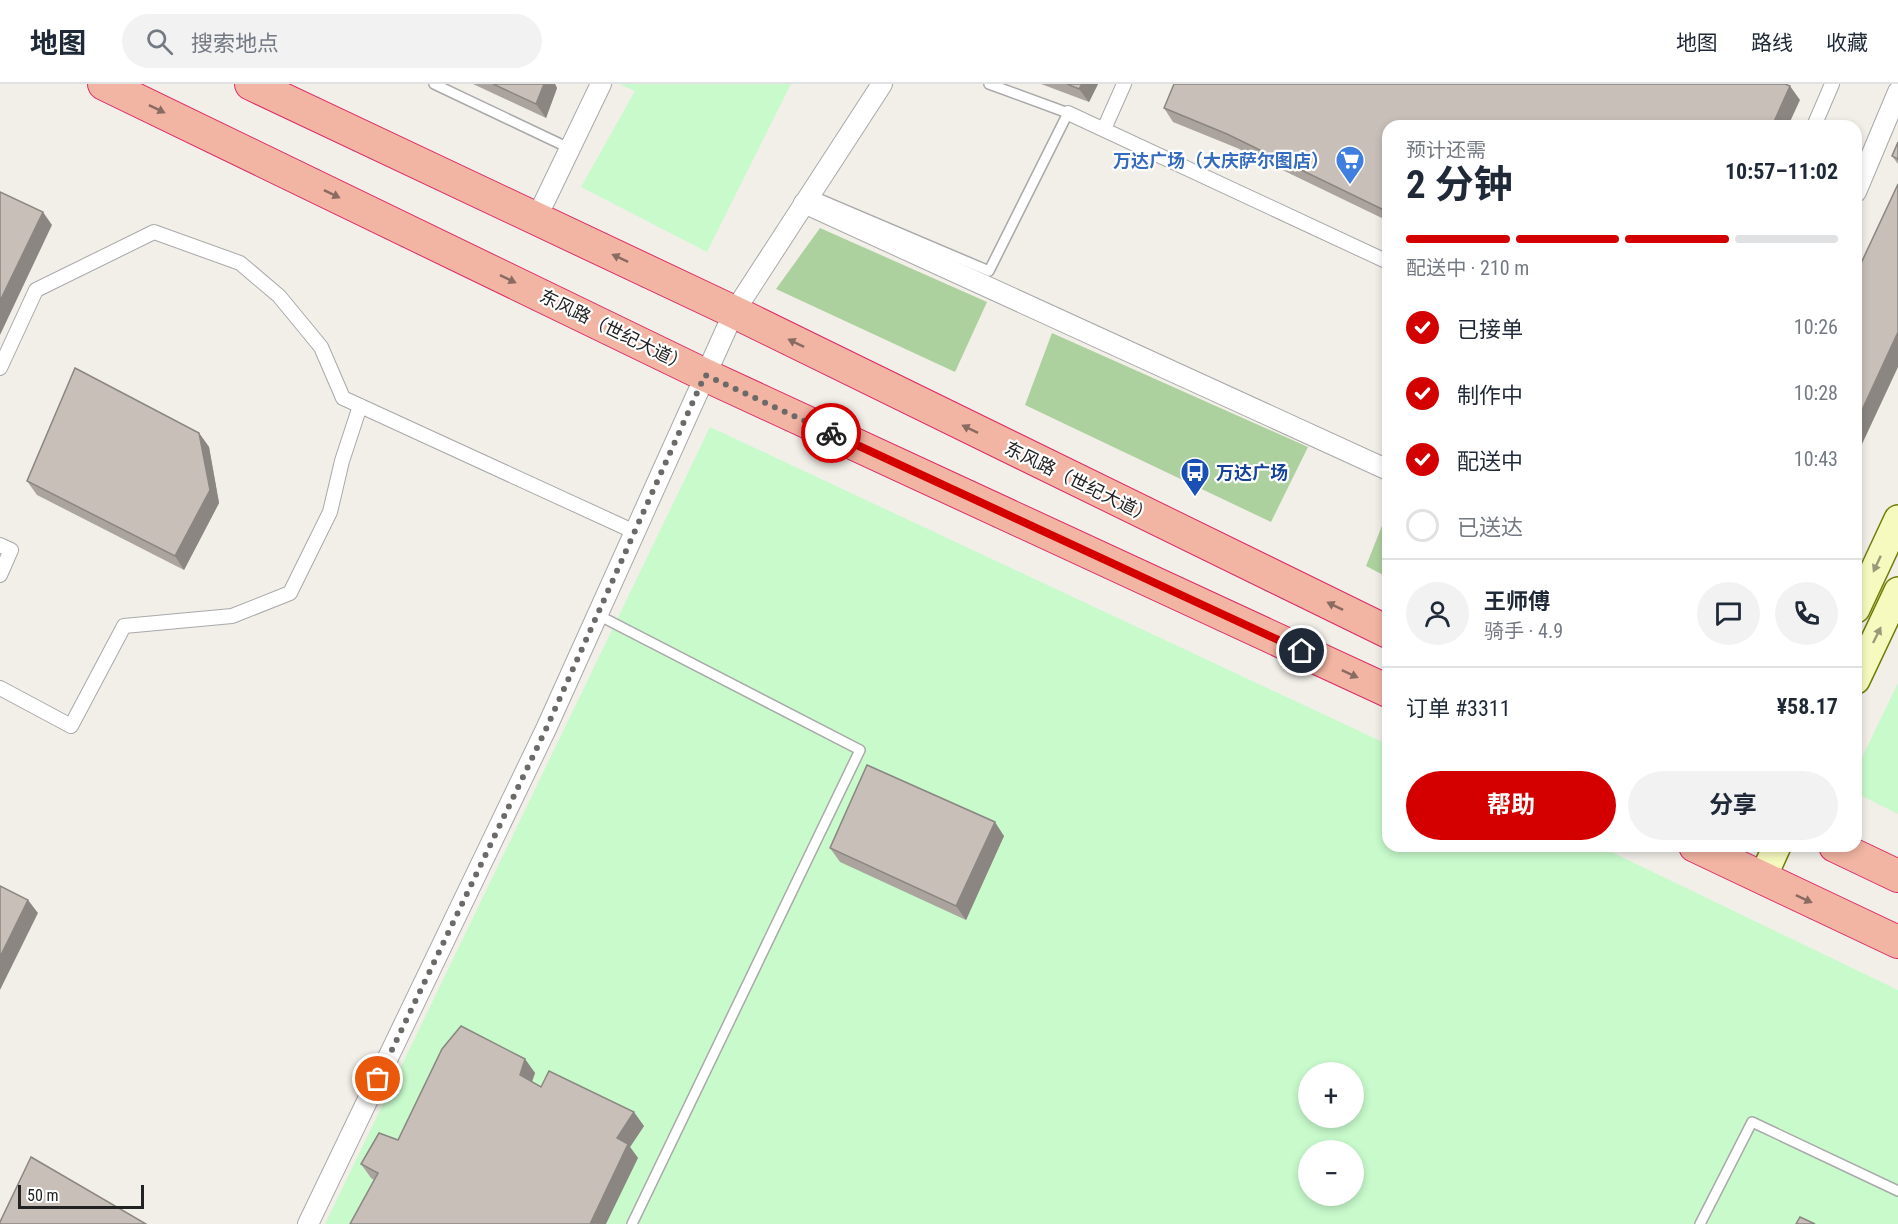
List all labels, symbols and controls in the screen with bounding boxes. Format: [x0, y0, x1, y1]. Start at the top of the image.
search box [122, 14, 542, 68]
icon: search [143, 25, 176, 58]
text: 地图 [30, 27, 86, 60]
text: 搜索地点 [191, 31, 279, 56]
text: 地图 [1676, 31, 1718, 55]
text: 路线 [1751, 31, 1793, 55]
text: 收藏 [1826, 31, 1868, 55]
one-way arrow [148, 105, 165, 114]
text: 预计还需 [1406, 138, 1486, 162]
supermarket icon: 万达广场（大庆萨尔图店） [1334, 144, 1366, 186]
place label: 万达广场（大庆萨尔图店） [1113, 150, 1329, 171]
text: 10:57–11:02 [1725, 159, 1838, 184]
text: 2 分钟 [1406, 162, 1513, 208]
one-way arrow [324, 190, 341, 199]
one-way arrow [611, 254, 628, 263]
text: 配送中 · 210 m [1406, 256, 1529, 280]
one-way arrow [499, 275, 516, 284]
street label: 东风路（世纪大道） [537, 285, 691, 375]
icon: check [1406, 311, 1439, 344]
text: 10:26 [1794, 315, 1838, 339]
text: 已接单 [1457, 317, 1523, 342]
one-way arrow [787, 338, 804, 347]
icon: check [1406, 377, 1439, 410]
text: 10:28 [1794, 381, 1838, 405]
text: 制作中 [1457, 383, 1523, 408]
courier [801, 403, 861, 463]
icon: bike [815, 417, 848, 450]
one-way arrow [962, 425, 979, 434]
street label: 东风路（世纪大道） [1002, 437, 1156, 527]
icon: check [1406, 443, 1439, 476]
text: 10:43 [1794, 447, 1838, 471]
text: 配送中 [1457, 449, 1523, 474]
bus stop icon: 万达广场 [1179, 456, 1211, 498]
place label: 万达广场 [1216, 462, 1288, 483]
text: 已送达 [1457, 515, 1523, 540]
one-way arrow [1872, 556, 1881, 573]
button: person [1406, 582, 1469, 645]
button: chat [1697, 582, 1760, 645]
button: phone [1775, 582, 1838, 645]
text: 王师傅 [1484, 589, 1550, 614]
one-way arrow [1326, 602, 1343, 611]
text: 骑手 · 4.9 [1484, 619, 1563, 643]
pin [1276, 625, 1327, 676]
one-way arrow [1872, 627, 1881, 644]
icon: home [1285, 634, 1318, 667]
one-way arrow [1342, 669, 1359, 678]
text: ¥58.17 [1777, 694, 1838, 719]
text: 订单 #3311 [1406, 696, 1511, 721]
button: 帮助 [1406, 771, 1616, 840]
button: 分享 [1628, 771, 1838, 840]
one-way arrow [1796, 894, 1813, 903]
pin [352, 1053, 403, 1104]
icon: bag [361, 1062, 394, 1095]
map controls [1298, 1062, 1364, 1206]
button: + [1298, 1062, 1364, 1128]
button: − [1298, 1140, 1364, 1206]
scale bar [18, 1182, 144, 1210]
text: 50 m [27, 1186, 59, 1205]

